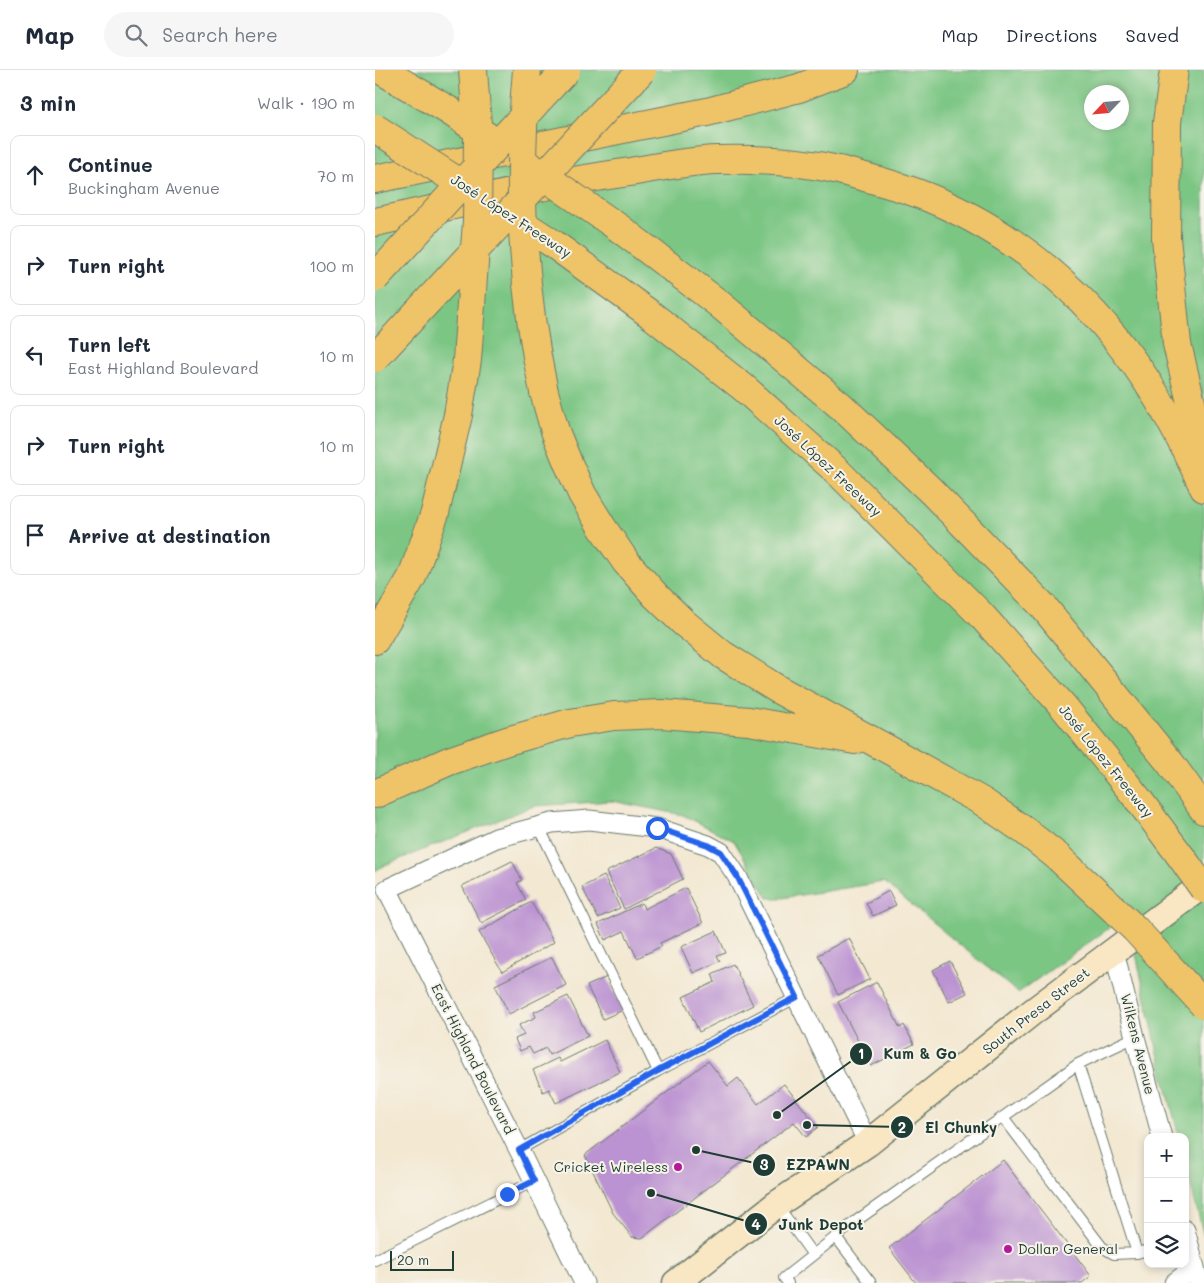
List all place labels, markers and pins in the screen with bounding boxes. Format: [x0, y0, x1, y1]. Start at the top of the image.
callout: Kum & Go [849, 1039, 967, 1069]
callout: El Chunky [890, 1112, 1007, 1142]
callout: EZPAWN [751, 1150, 860, 1180]
place label: Cricket Wireless [554, 1157, 668, 1176]
marker: Cricket Wireless [672, 1161, 684, 1173]
callout: Junk Depot [743, 1209, 874, 1239]
place label: Dollar General [1018, 1239, 1118, 1258]
marker: Dollar General [1002, 1243, 1014, 1255]

